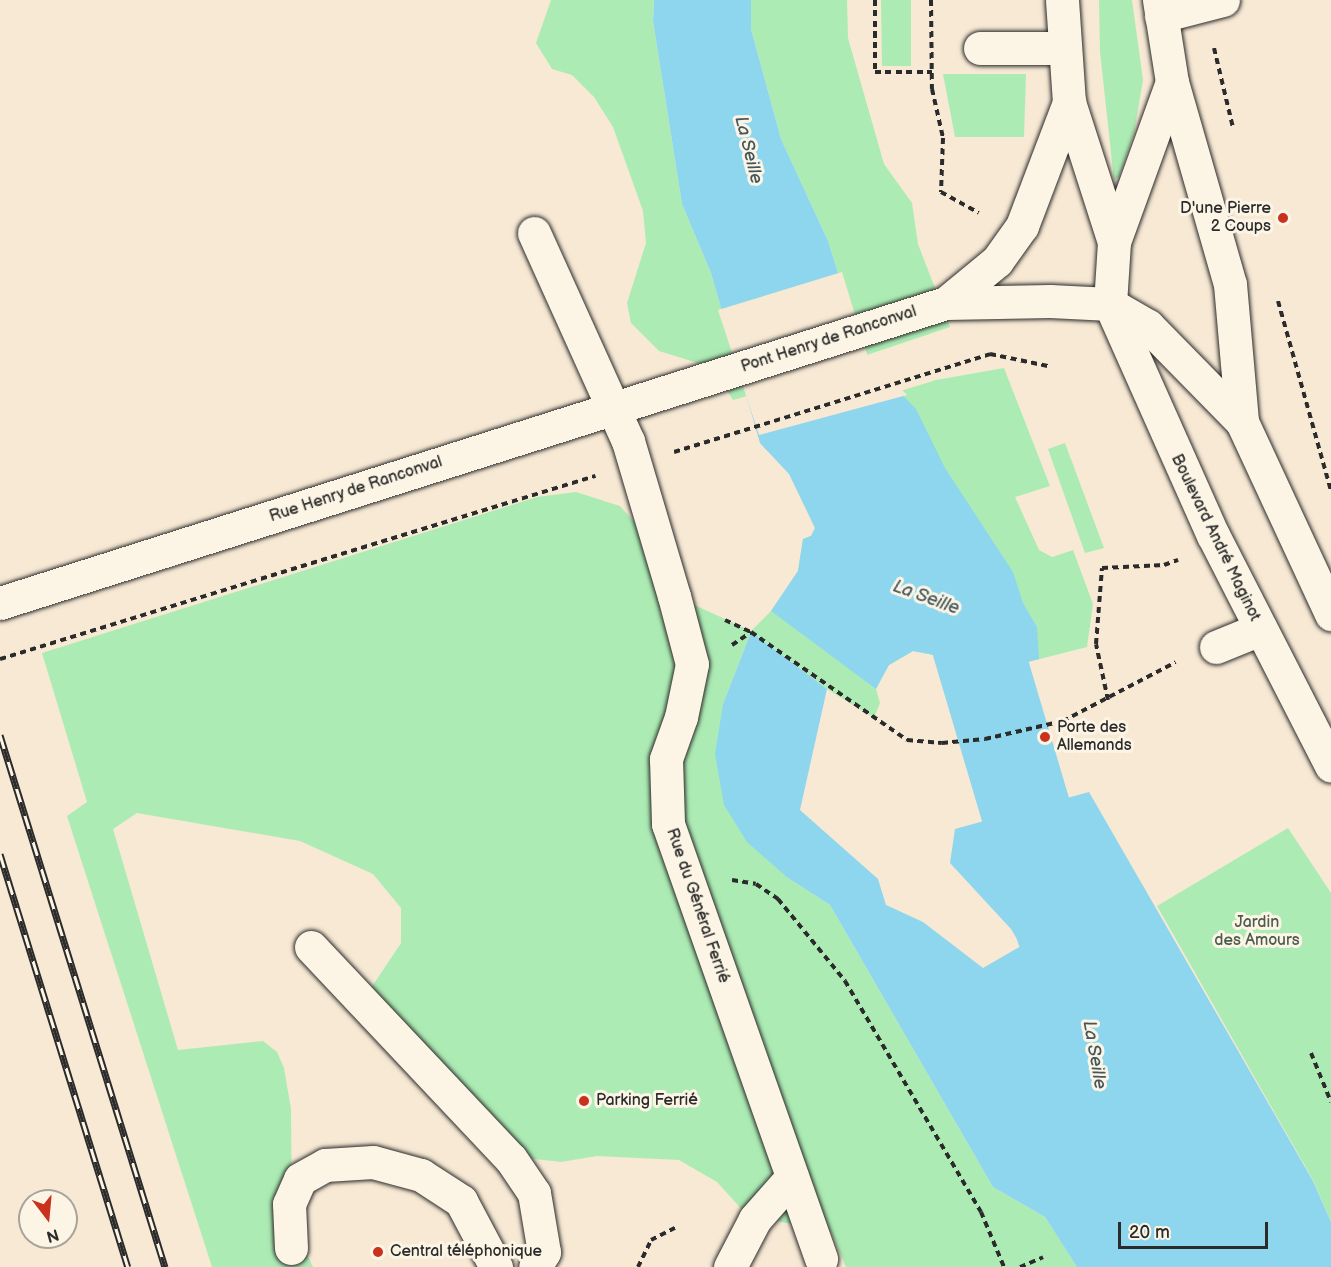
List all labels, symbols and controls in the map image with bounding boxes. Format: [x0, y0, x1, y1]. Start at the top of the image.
water label: La Seille [729, 114, 767, 186]
place label: D'une Pierre 2 Coups [1180, 199, 1271, 237]
marker: D'une Pierre 2 Coups [1276, 211, 1290, 225]
street label: Pont Henry de Ranconval [738, 302, 920, 378]
street label: Boulevard André Maginot [1166, 451, 1264, 625]
street label: Rue Henry de Ranconval [267, 453, 445, 527]
water label: La Seille [890, 576, 962, 620]
place label: Porte des Allemands [1057, 718, 1132, 756]
marker: Porte des Allemands [1038, 730, 1052, 744]
street label: Rue du Général Ferrié [661, 826, 733, 986]
park label: Jardin des Amours [1214, 913, 1300, 951]
water label: La Seille [1077, 1019, 1111, 1091]
place label: Parking Ferrié [596, 1091, 698, 1111]
marker: Parking Ferrié [577, 1094, 591, 1108]
north arrow [18, 1189, 78, 1249]
scale bar [1121, 1210, 1271, 1248]
text: 20 m [1129, 1222, 1170, 1243]
text: N [44, 1224, 61, 1246]
place label: Central téléphonique [390, 1242, 542, 1262]
marker: Central téléphonique [371, 1245, 385, 1259]

